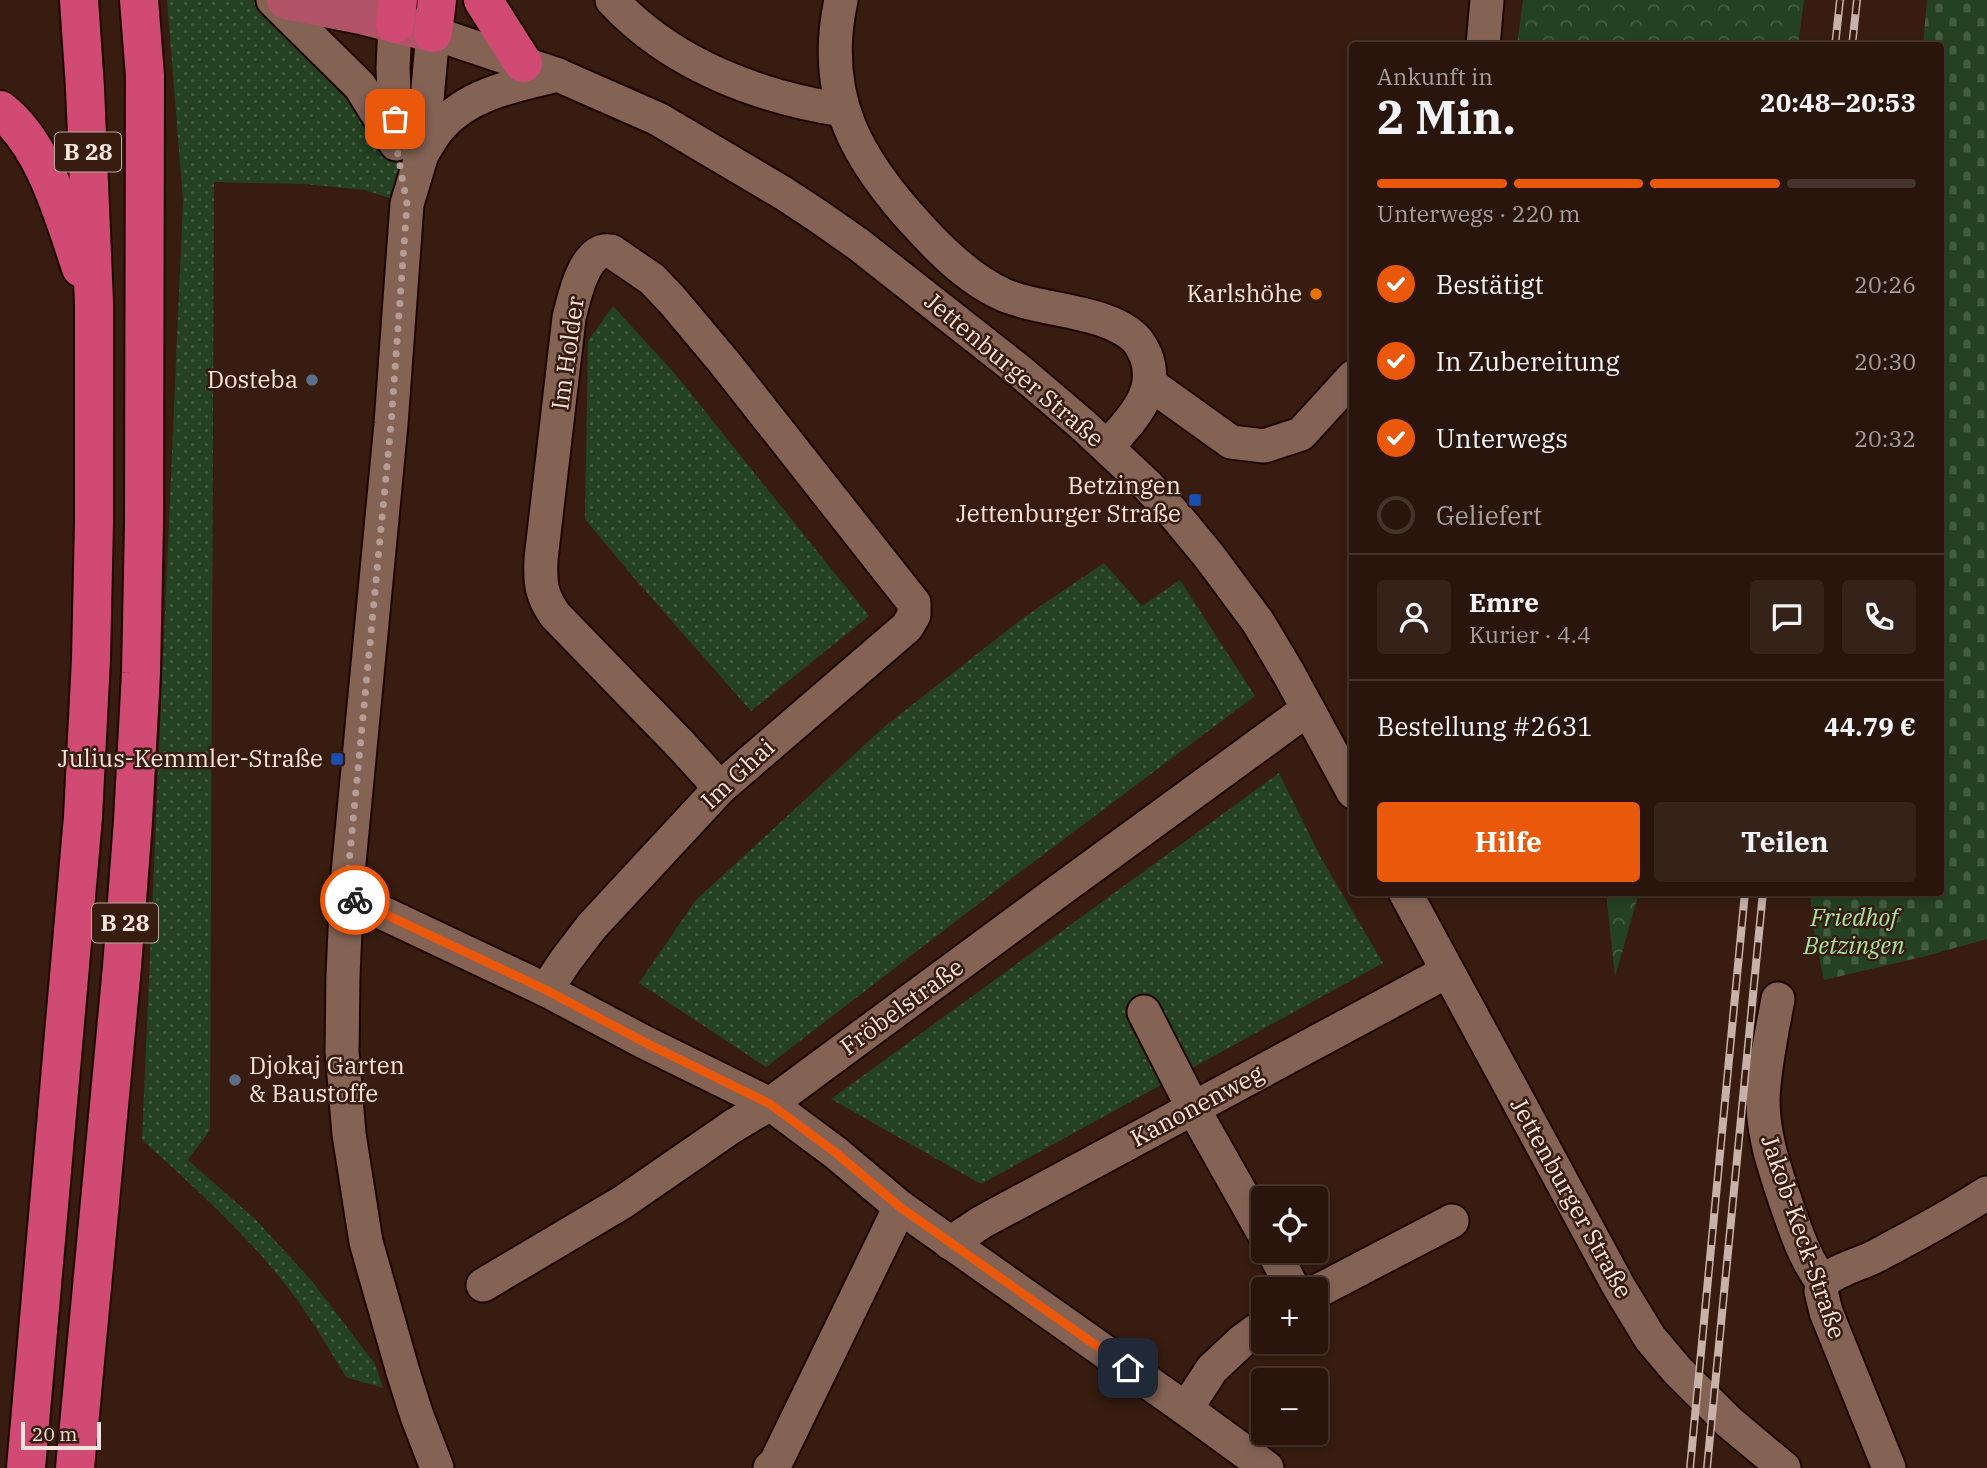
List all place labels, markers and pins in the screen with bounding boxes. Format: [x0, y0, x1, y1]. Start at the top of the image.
pin [365, 89, 425, 149]
place label: Karlshöhe [1186, 277, 1302, 309]
marker: Karlshöhe [1308, 286, 1324, 302]
place label: Dosteba [207, 363, 298, 395]
marker: Dosteba [304, 372, 320, 388]
place label: Betzingen Jettenburger Straße [956, 469, 1181, 529]
marker: Betzingen Jettenburger Straße [1187, 492, 1203, 508]
place label: Julius-Kemmler-Straße [58, 742, 323, 774]
marker: Julius-Kemmler-Straße [329, 751, 345, 767]
place label: Djokaj Garten & Baustoffe [249, 1049, 405, 1109]
marker: Djokaj Garten & Baustoffe [227, 1072, 243, 1088]
pin [1098, 1338, 1158, 1398]

